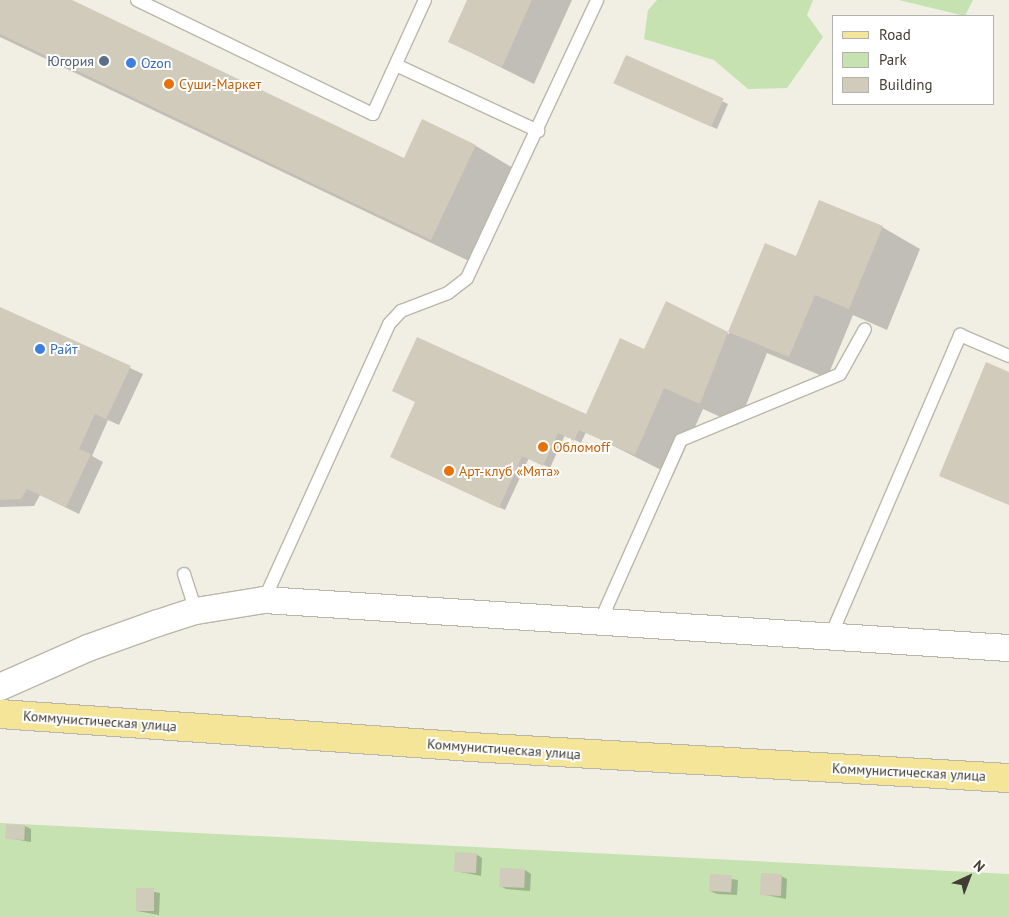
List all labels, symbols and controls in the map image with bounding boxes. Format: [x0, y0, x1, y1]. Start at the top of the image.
legend [832, 15, 994, 105]
text: Road [879, 25, 911, 44]
text: Park [879, 50, 907, 69]
place label: Югория [47, 53, 94, 69]
marker: Югория [98, 55, 110, 67]
place label: Ozon [141, 55, 171, 71]
marker: Ozon [125, 57, 137, 69]
text: Building [879, 75, 933, 94]
place label: Суши-Маркет [179, 76, 261, 92]
marker: Суши-Маркет [163, 78, 175, 90]
place label: Райт [50, 341, 78, 357]
marker: Райт [34, 343, 46, 355]
place label: Обломоff [553, 439, 610, 455]
marker: Обломоff [537, 441, 549, 453]
place label: Арт-клуб «Мята» [459, 463, 560, 479]
marker: Арт-клуб «Мята» [443, 465, 455, 477]
street label: Коммунистическая улица [23, 707, 177, 735]
street label: Коммунистическая улица [427, 735, 581, 763]
street label: Коммунистическая улица [832, 760, 986, 784]
north arrow [944, 852, 994, 902]
text: N [970, 856, 989, 876]

